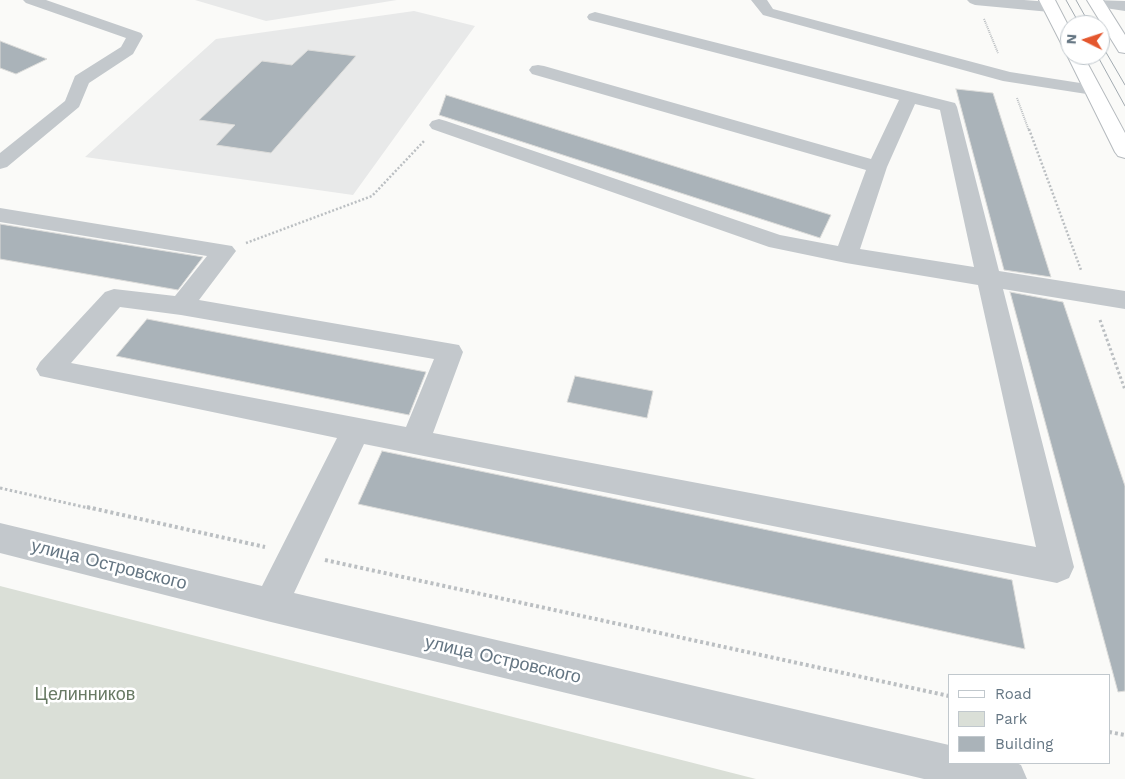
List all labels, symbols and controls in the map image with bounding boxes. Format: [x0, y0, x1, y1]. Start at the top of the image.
north arrow [1060, 15, 1110, 65]
text: N [1063, 33, 1079, 45]
street label: улица Островского [29, 535, 189, 595]
street label: улица Островского [423, 632, 583, 688]
legend [948, 674, 1110, 764]
park label: Целинников [35, 684, 135, 706]
text: Road [995, 685, 1032, 703]
text: Park [995, 710, 1027, 728]
text: Building [995, 735, 1053, 753]

